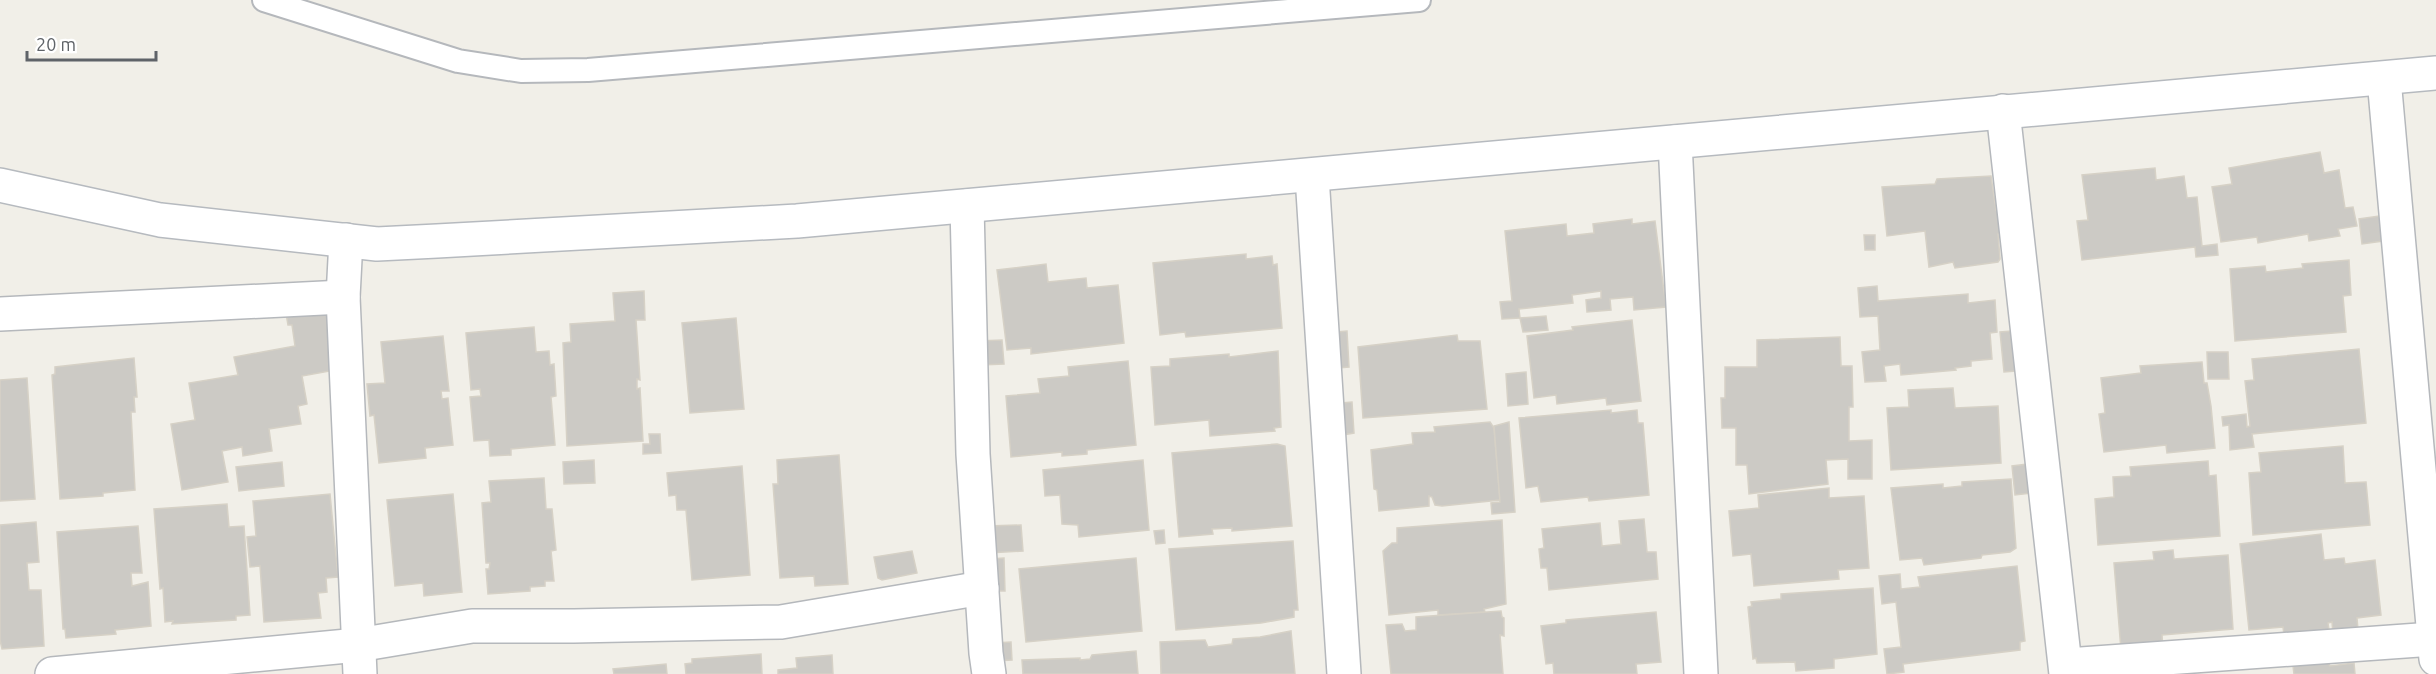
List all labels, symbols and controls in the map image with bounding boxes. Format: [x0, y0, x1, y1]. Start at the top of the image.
scale bar [27, 24, 156, 62]
text: 20 m [36, 34, 76, 54]

